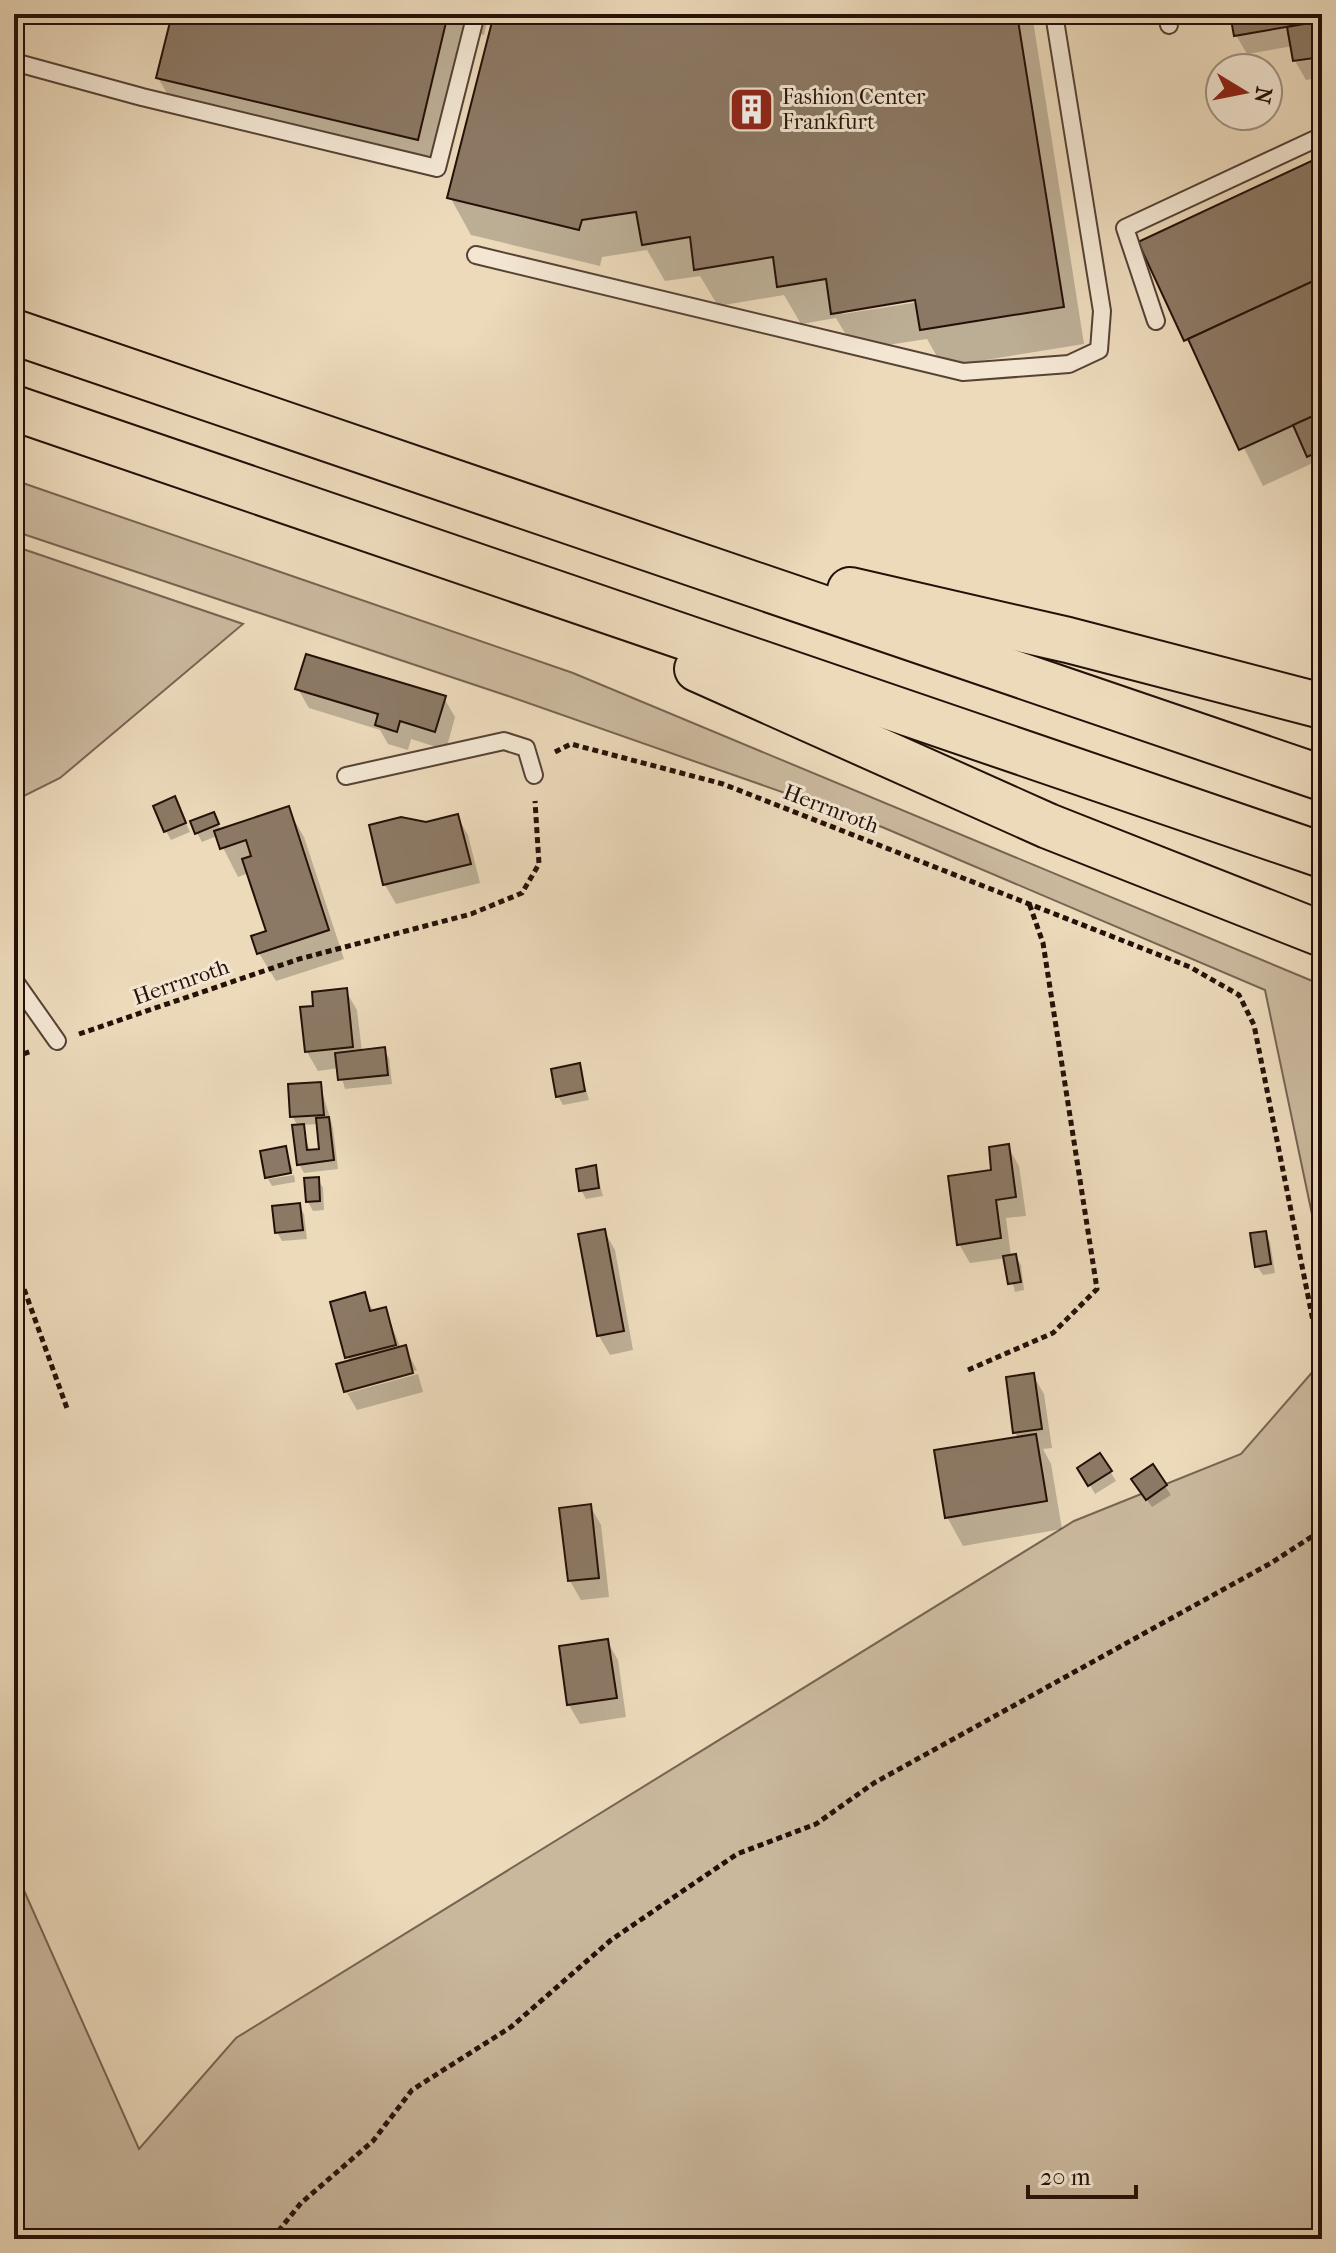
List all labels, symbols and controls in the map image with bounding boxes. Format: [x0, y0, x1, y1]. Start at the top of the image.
north arrow [1204, 52, 1284, 132]
place label: Fashion Center Frankfurt [782, 84, 926, 135]
text: N [1248, 85, 1277, 106]
building icon: Fashion Center Frankfurt [727, 86, 775, 134]
street label: Herrnroth [780, 779, 883, 839]
street label: Herrnroth [129, 953, 233, 1011]
scale bar [1028, 2149, 1136, 2199]
text: 20 m [1040, 2163, 1091, 2191]

